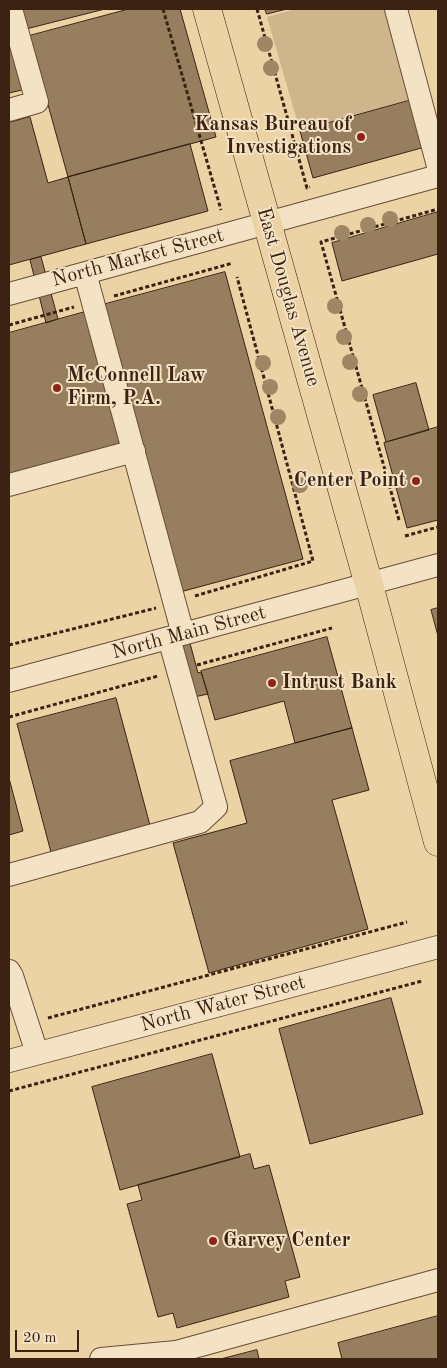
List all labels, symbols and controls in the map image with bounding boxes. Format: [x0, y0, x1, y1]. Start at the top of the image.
place label: Kansas Bureau of Investigations [194, 113, 351, 160]
marker: Kansas Bureau of Investigations [355, 131, 367, 143]
street label: East Douglas Avenue [251, 205, 325, 389]
street label: North Market Street [49, 223, 227, 293]
place label: McConnell Law Firm, P.A. [67, 364, 206, 411]
marker: McConnell Law Firm, P.A. [51, 382, 63, 394]
place label: Center Point [294, 469, 406, 493]
marker: Center Point [410, 475, 422, 487]
street label: North Main Street [109, 601, 269, 665]
place label: Intrust Bank [282, 671, 397, 695]
marker: Intrust Bank [266, 677, 278, 689]
street label: North Water Street [138, 970, 308, 1038]
place label: Garvey Center [223, 1229, 350, 1253]
marker: Garvey Center [207, 1235, 219, 1247]
scale bar [18, 1320, 81, 1352]
text: 20 m [23, 1331, 57, 1346]

